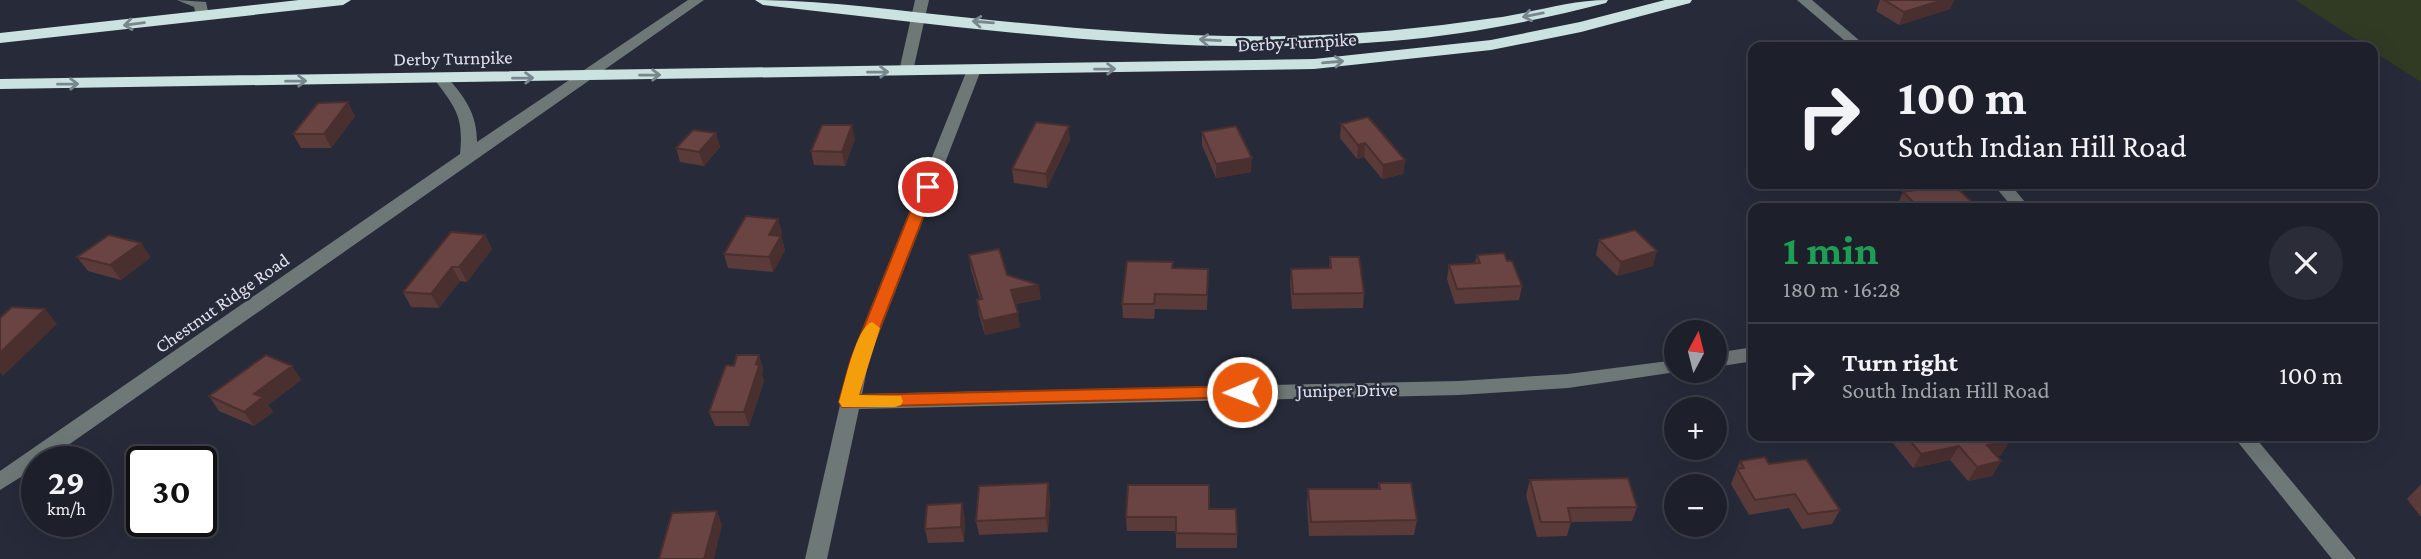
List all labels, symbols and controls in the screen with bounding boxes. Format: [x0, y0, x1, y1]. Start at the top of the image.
one-way arrow [1522, 9, 1545, 22]
one-way arrow [972, 15, 995, 28]
one-way arrow [123, 18, 146, 31]
street label: Derby Turnpike [1237, 28, 1357, 56]
one-way arrow [1199, 33, 1221, 46]
street label: Derby Turnpike [393, 46, 513, 70]
one-way arrow [1321, 55, 1344, 68]
one-way arrow [1094, 62, 1117, 75]
one-way arrow [866, 65, 889, 79]
one-way arrow [639, 69, 662, 82]
icon: right [1783, 70, 1874, 161]
text: 100 m [1898, 70, 2027, 125]
one-way arrow [511, 71, 534, 84]
one-way arrow [284, 74, 307, 88]
one-way arrow [56, 77, 79, 90]
text: South Indian Hill Road [1898, 128, 2187, 164]
pin [898, 157, 958, 217]
icon: arrive [909, 168, 947, 206]
text: 1 min [1783, 226, 1879, 273]
button: close [2269, 226, 2343, 300]
street label: Chestnut Ridge Road [151, 249, 293, 357]
text: 180 m · 16:28 [1783, 276, 1901, 302]
north arrow [1664, 320, 1727, 383]
map controls [1664, 320, 1727, 537]
text: Turn right [1842, 348, 1958, 377]
position arrow [1205, 355, 1279, 429]
icon: right [1783, 357, 1821, 395]
text: 100 m [2279, 361, 2343, 390]
text: South Indian Hill Road [1842, 377, 2050, 403]
street label: Juniper Drive [1294, 379, 1398, 401]
button: + [1664, 397, 1727, 460]
speed limit sign: 30 [126, 446, 217, 537]
text: 29 [48, 463, 85, 502]
button: − [1664, 474, 1727, 537]
text: km/h [47, 499, 86, 519]

